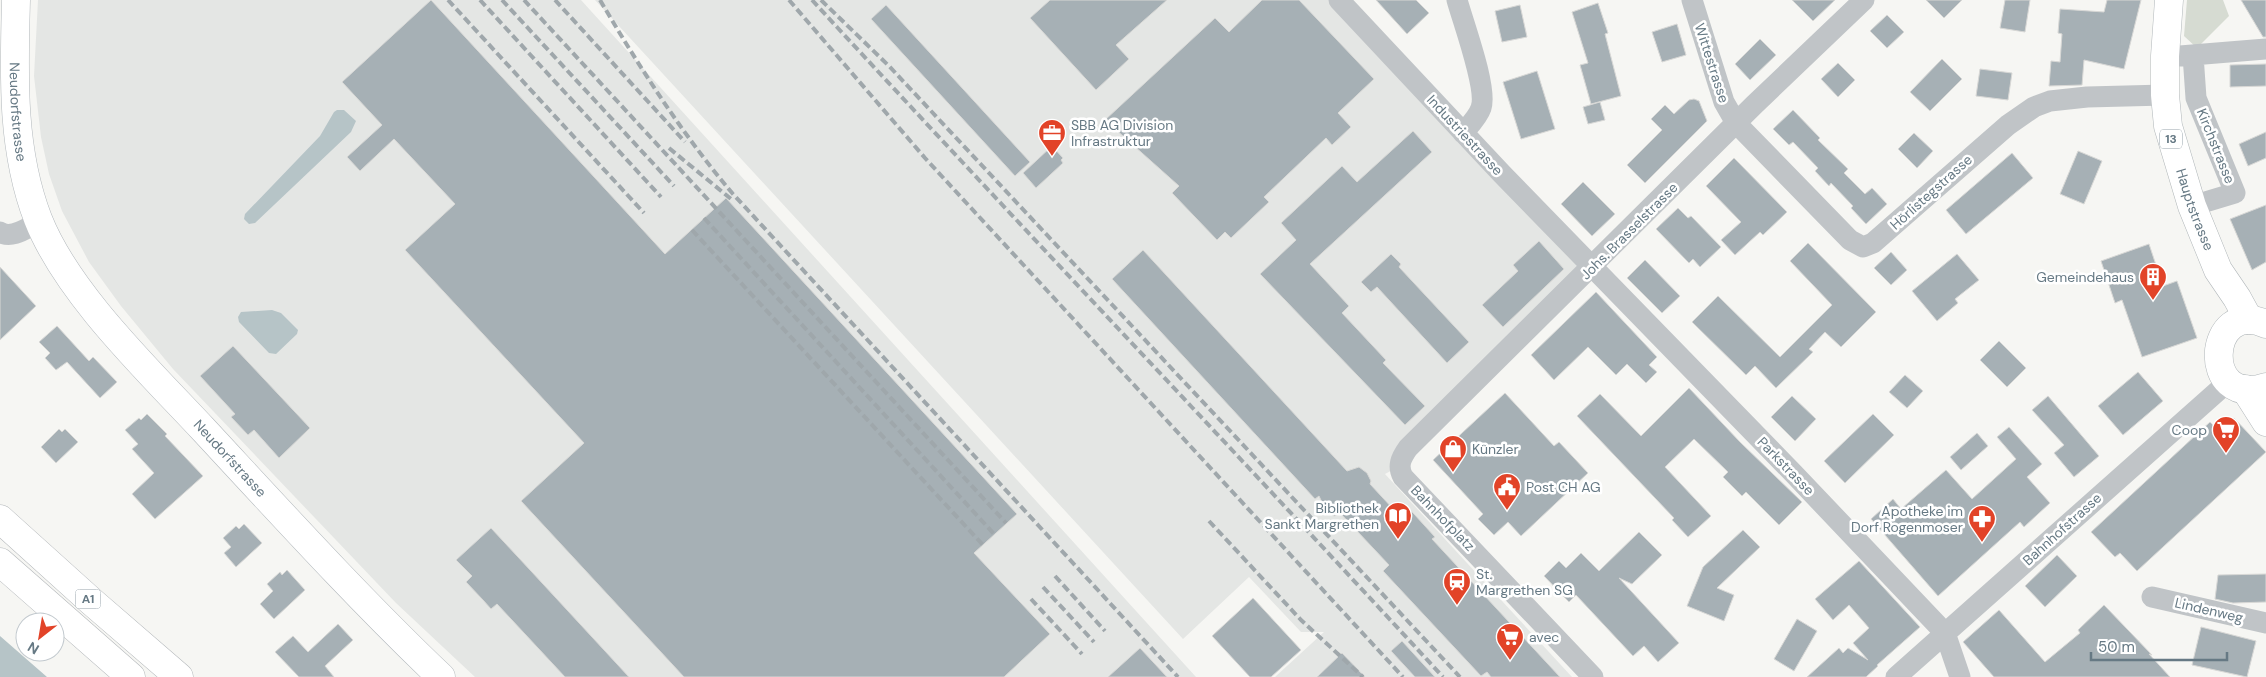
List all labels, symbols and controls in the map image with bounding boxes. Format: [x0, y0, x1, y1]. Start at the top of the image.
street label: Wittestrasse [1691, 21, 1733, 105]
street label: Neudorfstrasse [6, 62, 31, 163]
street label: Industriestrasse [1423, 91, 1507, 179]
street label: Kirchstrasse [2193, 106, 2239, 186]
place label: SBB AG Division Infrastruktur [1071, 116, 1173, 150]
office icon: SBB AG Division Infrastruktur [1037, 118, 1067, 157]
road number: 13 [2160, 130, 2182, 148]
street label: Hörlistegstrasse [1886, 150, 1976, 234]
street label: Hauptstrasse [2172, 166, 2218, 253]
street label: Johs. Brasselstrasse [1577, 179, 1681, 283]
building icon: Gemeindehaus [2138, 262, 2168, 301]
place label: Gemeindehaus [2036, 268, 2134, 286]
supermarket icon: Coop [2211, 415, 2241, 454]
street label: Neudorfstrasse [190, 416, 270, 501]
place label: Coop [2172, 421, 2207, 439]
street label: Parkstrasse [1754, 433, 1818, 499]
shop icon: Künzler [1438, 434, 1468, 473]
place label: Künzler [1472, 440, 1519, 458]
public building icon: Post CH AG [1492, 472, 1522, 511]
place label: Post CH AG [1526, 478, 1601, 496]
street label: Bahnhofplatz [1407, 481, 1479, 555]
street label: Bahnhofstrasse [2019, 489, 2105, 569]
place label: Bibliothek Sankt Margrethen [1265, 499, 1379, 533]
library icon: Bibliothek Sankt Margrethen [1383, 501, 1413, 540]
place label: Apotheke im Dorf Rogenmoser [1851, 502, 1963, 536]
pharmacy icon: Apotheke im Dorf Rogenmoser [1967, 504, 1997, 543]
place label: St. Margrethen SG [1476, 565, 1573, 599]
station icon: St. Margrethen SG [1442, 567, 1472, 606]
road number: A1 [76, 590, 100, 608]
street label: Lindenweg [2173, 593, 2245, 627]
north arrow [15, 612, 65, 662]
supermarket icon: avec [1495, 622, 1525, 661]
place label: avec [1529, 628, 1559, 646]
scale bar [2091, 630, 2227, 662]
text: 50 m [2098, 637, 2135, 657]
text: N [24, 638, 42, 658]

